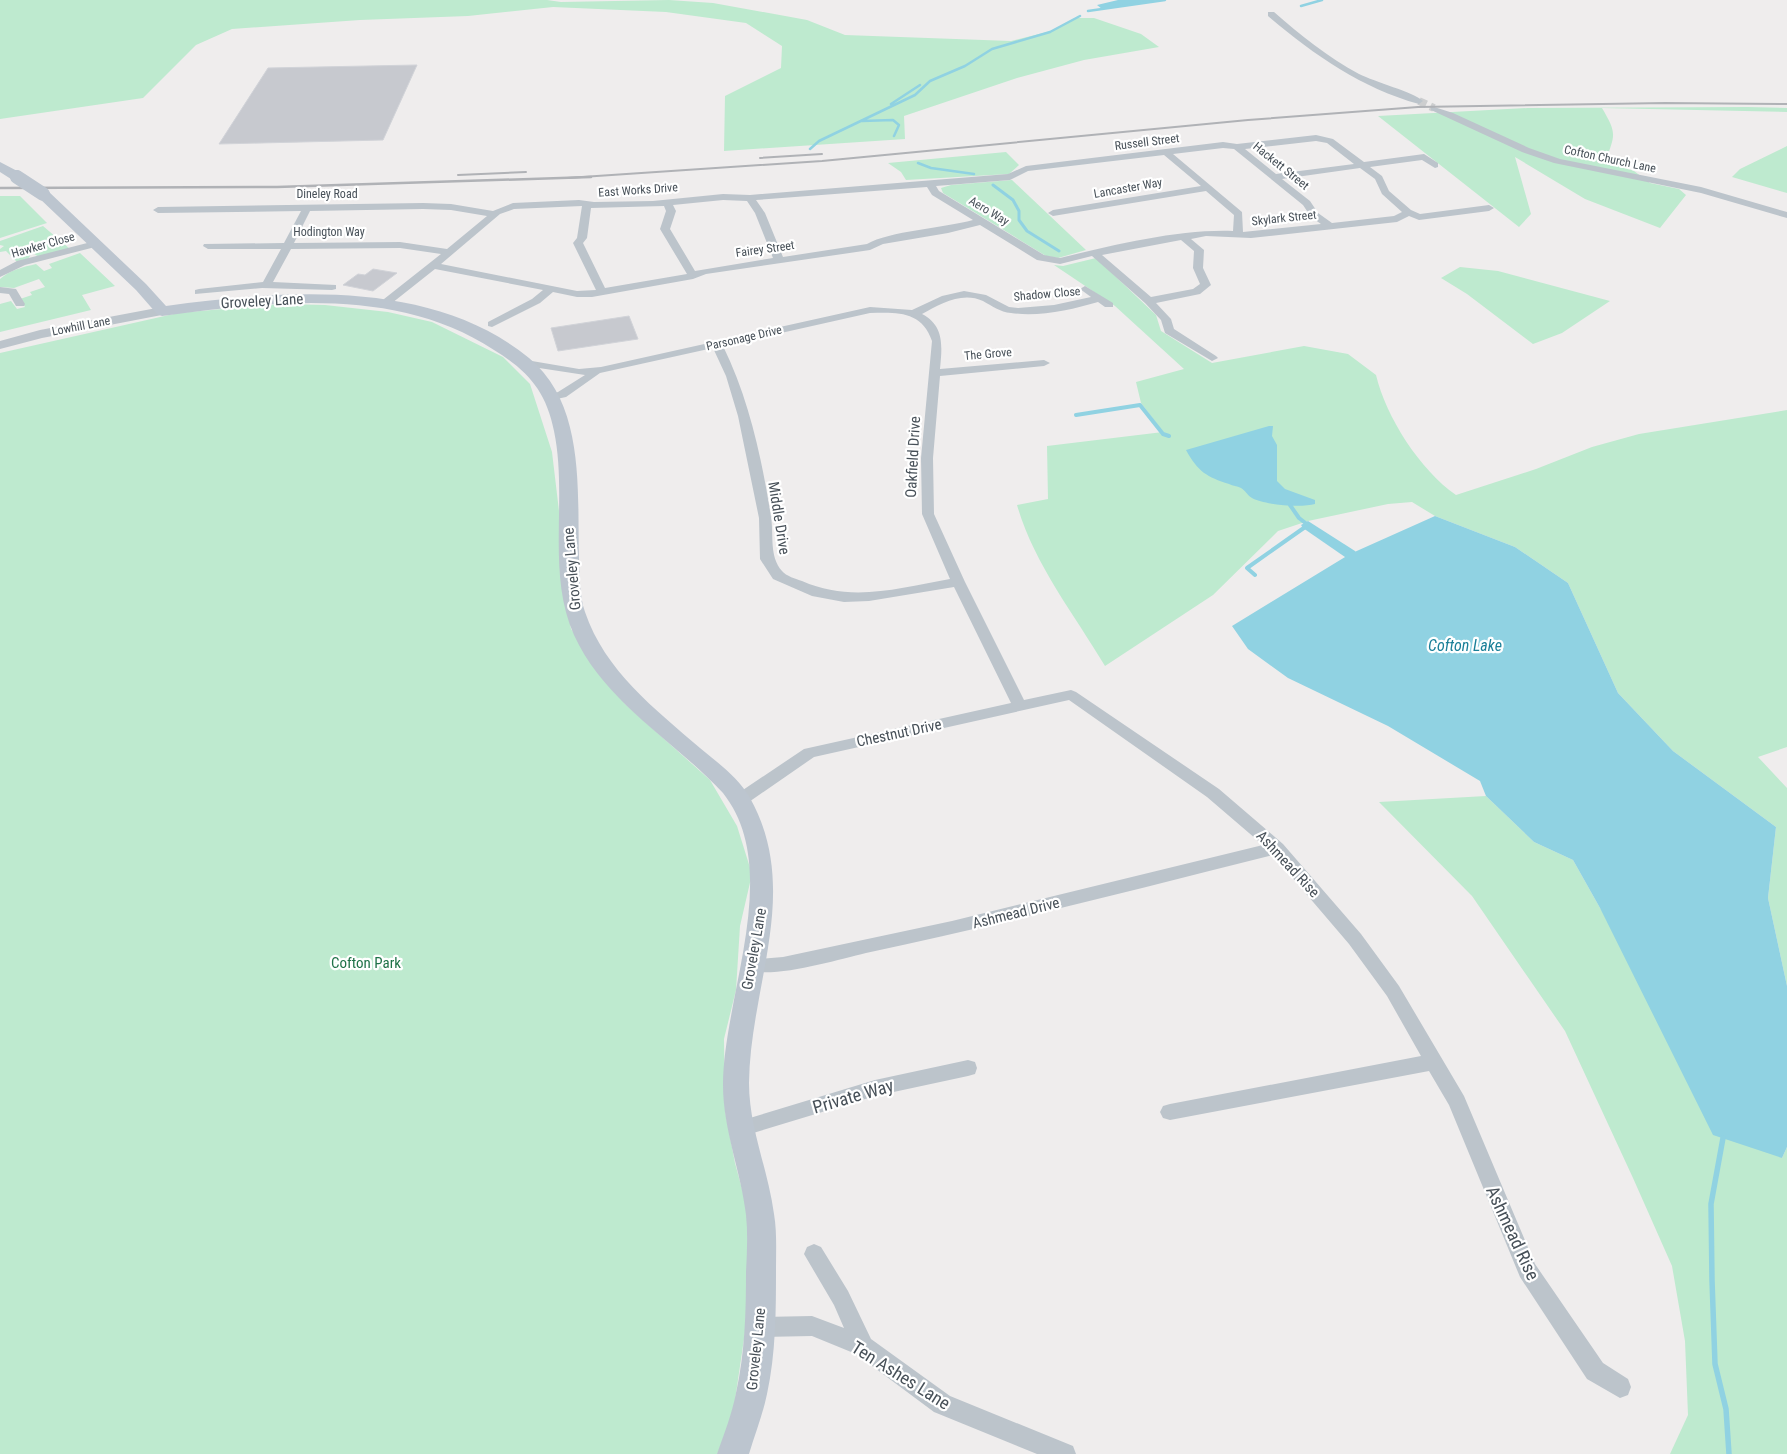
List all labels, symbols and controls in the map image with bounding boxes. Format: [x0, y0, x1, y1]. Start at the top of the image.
street label: Russell Street [1114, 131, 1181, 153]
street label: Hackett Street [1250, 139, 1312, 193]
street label: Cofton Church Lane [1563, 142, 1658, 176]
street label: Lancaster Way [1093, 175, 1163, 201]
street label: East Works Drive [598, 180, 679, 200]
street label: Dineley Road [296, 187, 358, 201]
street label: Aero Way [966, 194, 1012, 228]
street label: Skylark Street [1251, 208, 1318, 228]
street label: Hodington Way [293, 225, 365, 239]
street label: Hawker Close [10, 229, 77, 261]
street label: Fairey Street [735, 238, 796, 260]
street label: Shadow Close [1013, 284, 1081, 304]
street label: Groveley Lane [220, 290, 304, 312]
street label: Lowhill Lane [51, 313, 112, 339]
street label: Parsonage Drive [705, 322, 784, 354]
street label: The Grove [964, 345, 1013, 363]
street label: Oakfield Drive [902, 416, 924, 498]
street label: Middle Drive [764, 480, 794, 556]
street label: Groveley Lane [559, 527, 585, 611]
water label: Cofton Lake [1428, 636, 1502, 655]
street label: Chestnut Drive [855, 715, 943, 751]
street label: Ashmead Rise [1253, 827, 1323, 901]
street label: Ashmead Drive [971, 893, 1061, 933]
street label: Groveley Lane [738, 907, 770, 991]
park label: Cofton Park [331, 954, 401, 972]
street label: Private Way [810, 1074, 896, 1118]
street label: Ashmead Rise [1482, 1183, 1544, 1283]
street label: Groveley Lane [743, 1307, 769, 1391]
street label: Ten Ashes Lane [848, 1336, 954, 1414]

